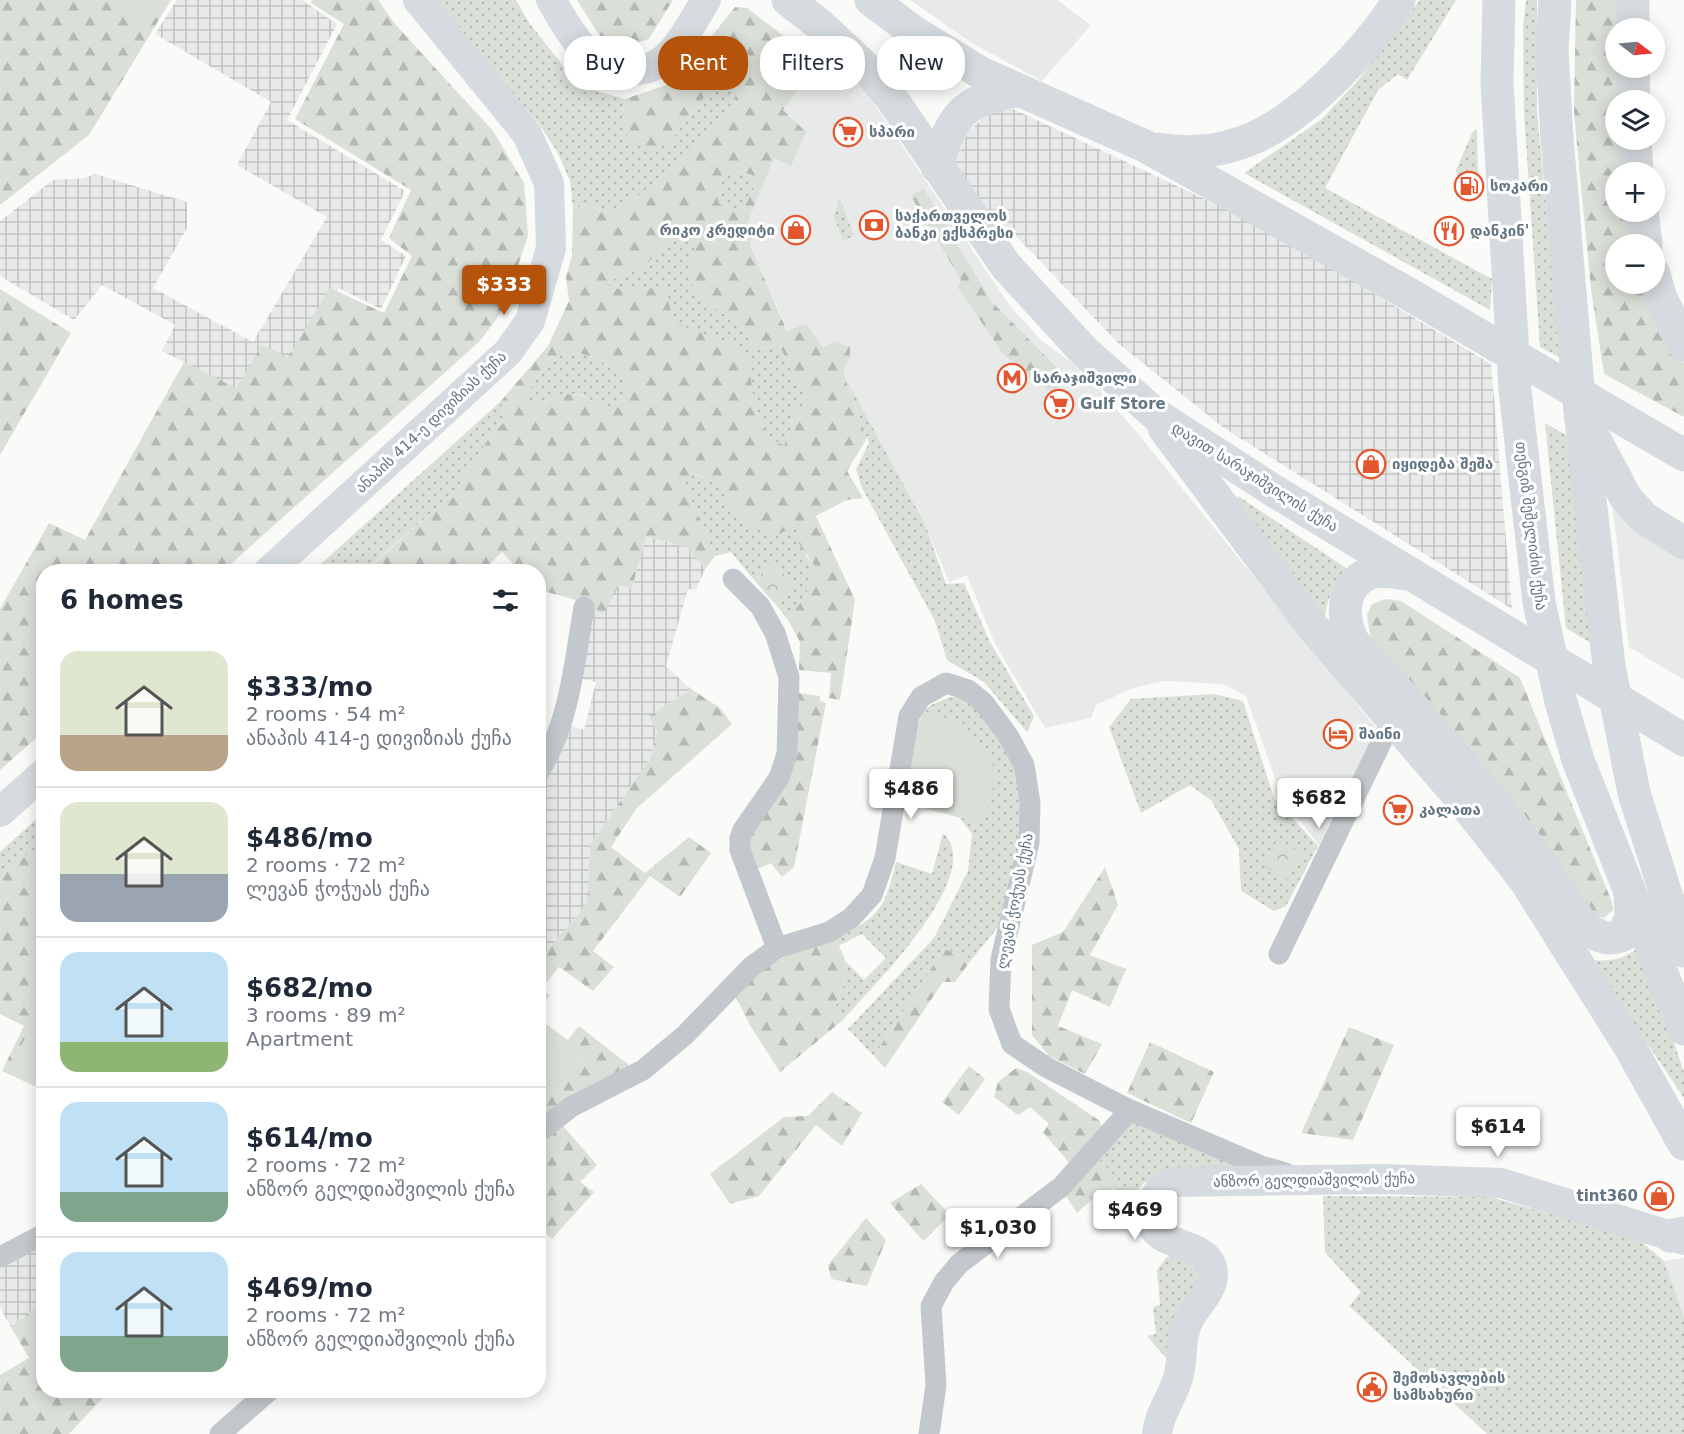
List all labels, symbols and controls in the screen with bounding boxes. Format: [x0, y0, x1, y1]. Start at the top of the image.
north arrow [1605, 18, 1665, 78]
map controls [1605, 18, 1665, 294]
chip: Buy [564, 36, 646, 90]
chip: Rent [658, 36, 748, 90]
chip: Filters [760, 36, 865, 90]
chip: New [877, 36, 965, 90]
button: layers [1605, 90, 1665, 150]
supermarket icon: სპარი [832, 116, 864, 148]
place label: სპარი [869, 123, 915, 141]
button: + [1605, 162, 1665, 222]
fuel station icon: სოკარი [1453, 170, 1485, 202]
place label: სოკარი [1490, 177, 1548, 195]
place label: საქართველოს ბანკი ექსპრესი [895, 207, 1013, 242]
bank icon: საქართველოს ბანკი ექსპრესი [858, 209, 890, 241]
shop icon: რიკო კრედიტი [780, 214, 812, 246]
restaurant icon: დანკინ' [1433, 215, 1465, 247]
place label: რიკო კრედიტი [659, 221, 775, 239]
place label: დანკინ' [1470, 222, 1529, 240]
button: − [1605, 234, 1665, 294]
pin: $333 [468, 265, 540, 316]
text: $333 [476, 272, 532, 296]
street label: ანაპის 414-ე დივიზიას ქუჩა [352, 347, 510, 497]
metro station icon: სარაჯიშვილი [996, 362, 1028, 394]
place label: სარაჯიშვილი [1033, 369, 1137, 387]
supermarket icon: Gulf Store [1043, 388, 1075, 420]
place label: Gulf Store [1080, 395, 1166, 413]
street label: დავით სარაჯიშვილის ქუჩა [1169, 418, 1341, 536]
street label: თენგიზ შეშელიძის ქუჩა [1512, 441, 1550, 611]
shop icon: იყიდება შეშა [1355, 448, 1387, 480]
place label: იყიდება შეშა [1392, 455, 1493, 473]
icon: filters [489, 584, 522, 617]
text: 6 homes [60, 585, 184, 615]
text: $333/mo [246, 672, 373, 702]
icon: home [108, 675, 180, 747]
text: 2 rooms · 54 m² [246, 702, 406, 726]
hotel icon: შაინი [1322, 718, 1354, 750]
place label: შაინი [1359, 725, 1401, 743]
text: ანაპის 414-ე დივიზიას ქუჩა [246, 726, 512, 750]
pin: $486 [875, 769, 947, 820]
text: $486 [883, 776, 939, 800]
pin: $682 [1283, 778, 1355, 829]
text: $682 [1291, 785, 1347, 809]
supermarket icon: კალათა [1382, 794, 1414, 826]
place label: კალათა [1419, 801, 1481, 819]
text: $486/mo [246, 823, 373, 853]
icon: home [108, 826, 180, 898]
street label: ლევან ჭოჭუას ქუჩა [993, 832, 1037, 970]
text: 2 rooms · 72 m² [246, 853, 406, 877]
text: ლევან ჭოჭუას ქუჩა [246, 877, 430, 901]
text: $682/mo [246, 973, 373, 1003]
icon: home [108, 976, 180, 1048]
text: 3 rooms · 89 m² [246, 1003, 406, 1027]
text: Apartment [246, 1027, 353, 1051]
pin: $614 [1462, 1107, 1534, 1158]
text: $614 [1470, 1114, 1526, 1138]
text: $614/mo [246, 1123, 373, 1153]
icon: home [108, 1126, 180, 1198]
text: 2 rooms · 72 m² [246, 1153, 406, 1177]
street label: ანზორ გელდიაშვილის ქუჩა [1213, 1169, 1415, 1191]
text: ანზორ გელდიაშვილის ქუჩა [246, 1177, 515, 1201]
shop icon: tint360 [1643, 1180, 1675, 1212]
place label: tint360 [1577, 1187, 1638, 1205]
pin: $469 [1099, 1190, 1171, 1241]
text: $469 [1107, 1197, 1163, 1221]
pin: $1,030 [949, 1208, 1047, 1259]
text: $1,030 [959, 1215, 1037, 1239]
text: $469/mo [246, 1273, 373, 1303]
icon: home [108, 1276, 180, 1348]
text: 2 rooms · 72 m² [246, 1303, 406, 1327]
text: ანზორ გელდიაშვილის ქუჩა [246, 1327, 515, 1351]
place label: შემოსავლების სამსახური [1393, 1369, 1506, 1404]
public building icon: შემოსავლების სამსახური [1356, 1371, 1388, 1403]

